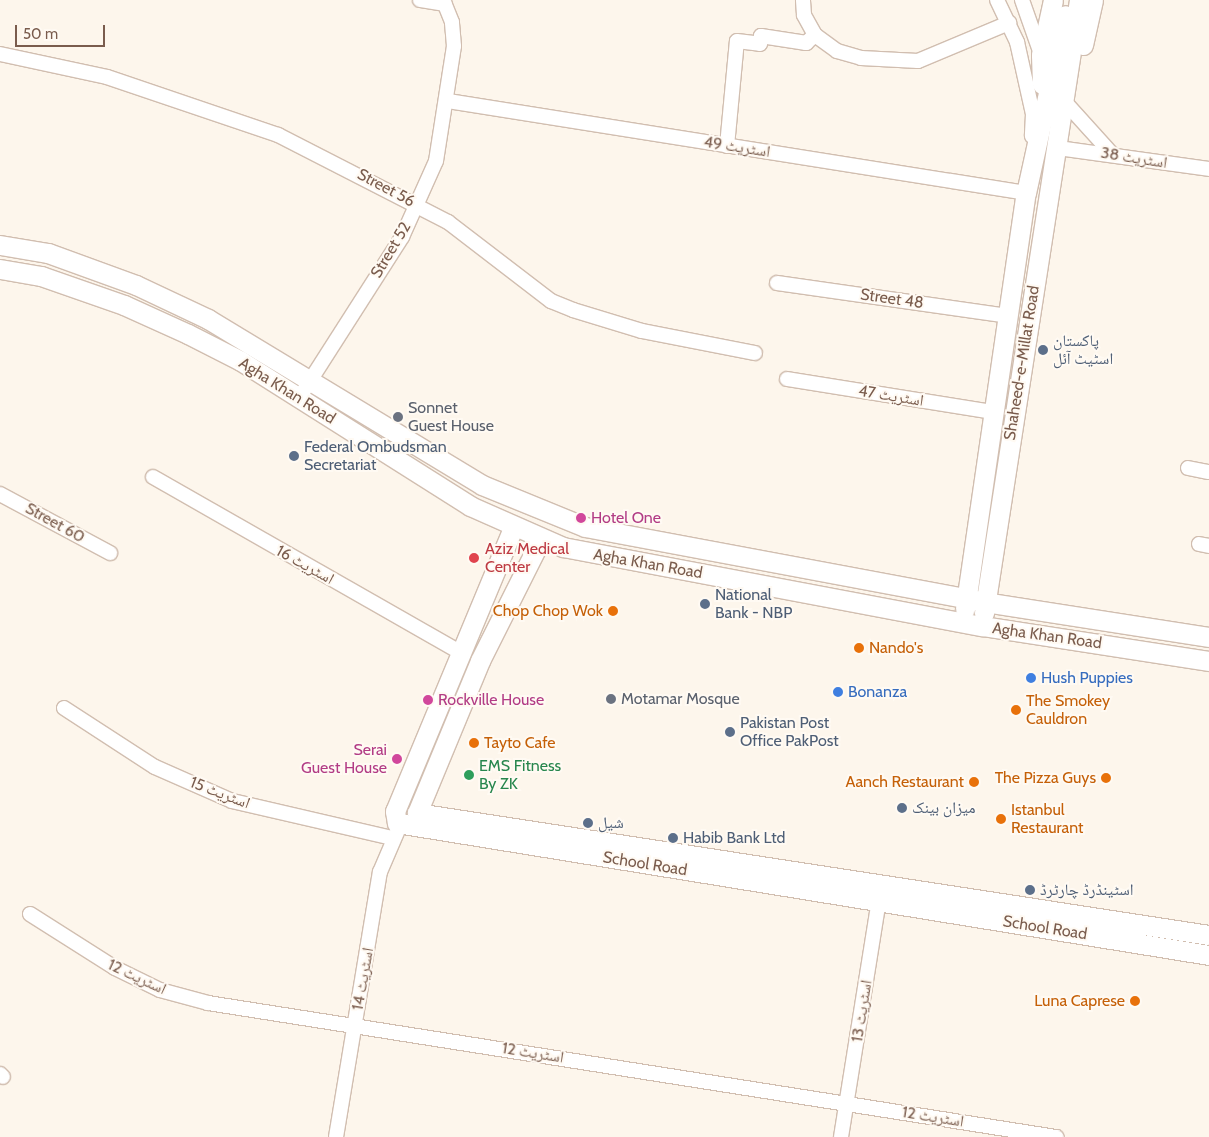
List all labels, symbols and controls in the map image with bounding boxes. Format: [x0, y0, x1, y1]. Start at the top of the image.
scale bar [18, 15, 108, 47]
text: 50 m [23, 25, 58, 43]
street label: اسٹریٹ 49 [702, 132, 772, 162]
street label: اسٹریٹ 38 [1099, 143, 1169, 173]
street label: Street 56 [354, 165, 418, 211]
street label: Street 52 [367, 219, 415, 281]
street label: Shaheed-e-Millat Road [1000, 284, 1044, 442]
street label: Street 48 [859, 285, 925, 313]
place label: پاکستان اسٹیٹ آئل [1053, 331, 1113, 369]
marker: پاکستان اسٹیٹ آئل [1037, 344, 1049, 356]
street label: Agha Khan Road [235, 354, 339, 428]
street label: اسٹریٹ 47 [857, 381, 925, 411]
place label: Sonnet Guest House [408, 398, 494, 436]
marker: Sonnet Guest House [392, 411, 404, 423]
place label: Federal Ombudsman Secretariat [304, 437, 447, 475]
marker: Federal Ombudsman Secretariat [288, 450, 300, 462]
street label: Street 60 [22, 499, 88, 547]
place label: Hotel One [591, 508, 661, 528]
marker: Hotel One [575, 512, 587, 524]
place label: Aziz Medical Center [485, 539, 569, 577]
street label: اسٹریٹ 16 [273, 541, 337, 589]
street label: Agha Khan Road [592, 545, 704, 583]
marker: Aziz Medical Center [467, 551, 481, 565]
place label: National Bank - NBP [715, 585, 792, 623]
marker: National Bank - NBP [699, 598, 711, 610]
place label: Chop Chop Wok [493, 601, 603, 621]
marker: Chop Chop Wok [607, 605, 619, 617]
street label: Agha Khan Road [991, 619, 1103, 653]
place label: Nando's [869, 638, 923, 658]
marker: Nando's [853, 642, 865, 654]
place label: Hush Puppies [1041, 668, 1133, 688]
marker: Hush Puppies [1025, 672, 1037, 684]
place label: Bonanza [848, 682, 907, 702]
marker: Bonanza [832, 686, 844, 698]
place label: Motamar Mosque [621, 689, 740, 709]
place label: Rockville House [438, 690, 544, 710]
place label: The Smokey Cauldron [1026, 691, 1110, 729]
marker: Motamar Mosque [605, 693, 617, 705]
marker: Rockville House [422, 694, 434, 706]
marker: The Smokey Cauldron [1010, 704, 1022, 716]
place label: Pakistan Post Office PakPost [740, 713, 839, 751]
marker: Pakistan Post Office PakPost [724, 726, 736, 738]
place label: Tayto Cafe [484, 733, 556, 753]
marker: Tayto Cafe [468, 737, 480, 749]
place label: Serai Guest House [301, 740, 387, 778]
marker: Serai Guest House [391, 753, 403, 765]
place label: EMS Fitness By ZK [479, 756, 561, 794]
place label: The Pizza Guys [995, 768, 1096, 788]
marker: EMS Fitness By ZK [463, 769, 475, 781]
place label: Aanch Restaurant [846, 772, 964, 792]
marker: The Pizza Guys [1100, 772, 1112, 784]
street label: اسٹریٹ 15 [187, 773, 253, 813]
marker: Aanch Restaurant [968, 776, 980, 788]
place label: میزان بینک [912, 798, 976, 818]
place label: Istanbul Restaurant [1011, 800, 1083, 838]
marker: میزان بینک [896, 802, 908, 814]
place label: شیل [598, 813, 624, 833]
marker: Istanbul Restaurant [995, 813, 1007, 825]
marker: شیل [582, 817, 594, 829]
place label: Habib Bank Ltd [683, 828, 785, 848]
marker: Habib Bank Ltd [667, 832, 679, 844]
street label: School Road [602, 848, 688, 880]
place label: اسٹینڈرڈ چارٹرڈ [1040, 880, 1133, 900]
marker: اسٹینڈرڈ چارٹرڈ [1024, 884, 1036, 896]
street label: School Road [1002, 912, 1088, 944]
street label: اسٹریٹ 14 [348, 946, 378, 1012]
street label: اسٹریٹ 12 [105, 955, 169, 999]
street label: اسٹریٹ 13 [848, 979, 876, 1043]
place label: Luna Caprese [1034, 991, 1125, 1011]
marker: Luna Caprese [1129, 995, 1141, 1007]
street label: اسٹریٹ 12 [501, 1039, 565, 1067]
street label: اسٹریٹ 12 [901, 1103, 965, 1131]

